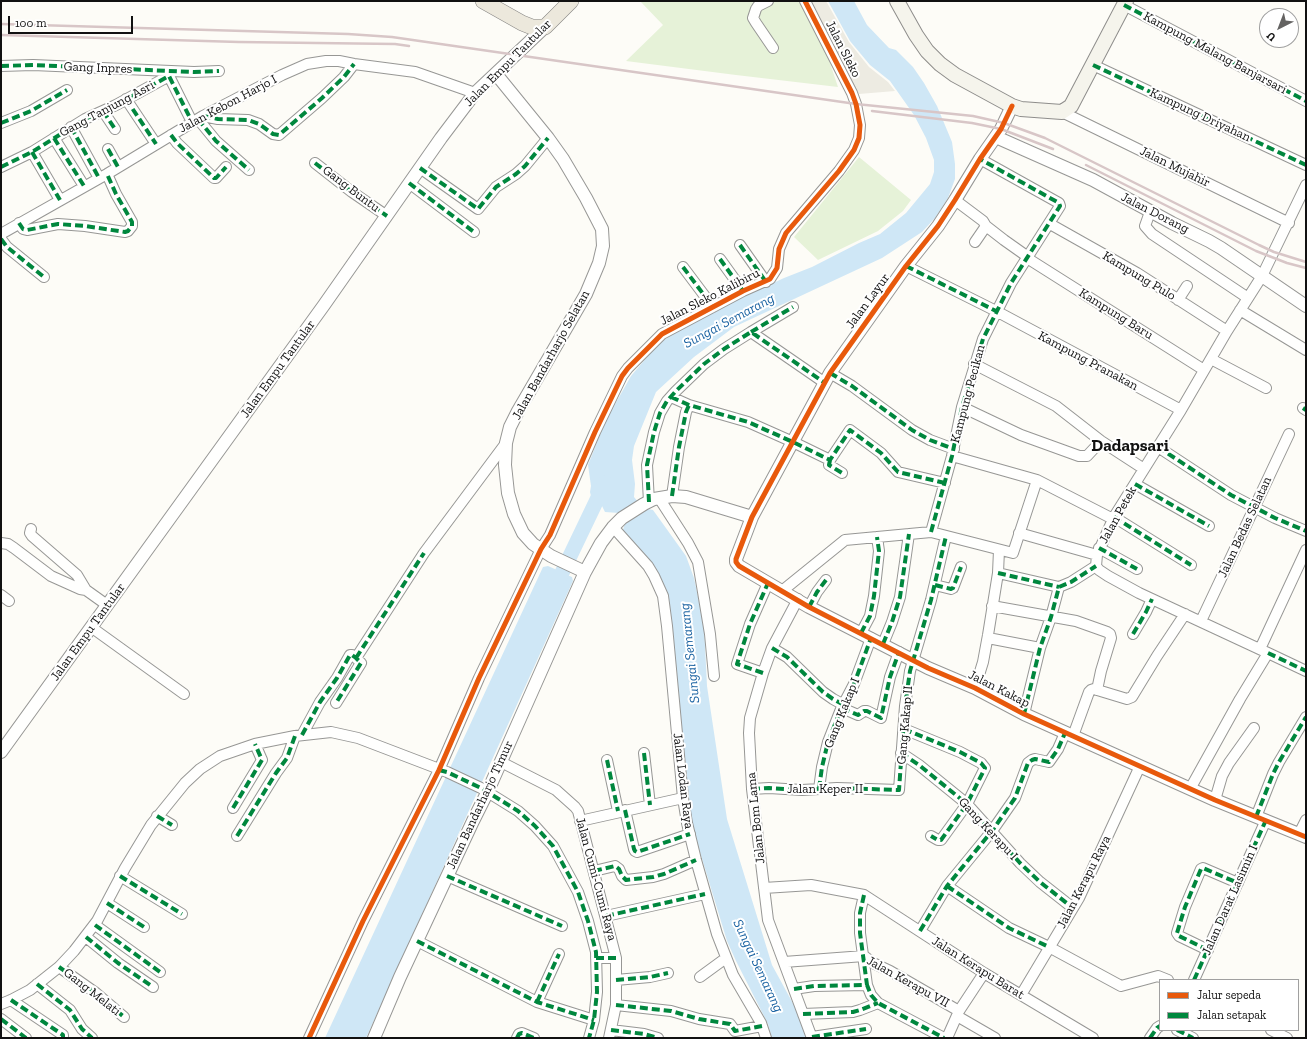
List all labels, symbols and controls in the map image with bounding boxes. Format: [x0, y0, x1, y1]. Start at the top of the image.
scale bar [10, 8, 135, 34]
street label: Kampung Malang Banjarsari [1141, 8, 1289, 98]
north arrow [1259, 8, 1299, 48]
text: 100 m [15, 16, 47, 30]
street label: Jalan Empu Tantular [461, 16, 555, 110]
street label: Jalan Sleko [822, 18, 864, 80]
text: U [1264, 29, 1279, 44]
street label: Gang Inpres [63, 59, 133, 77]
street label: Jalan Kebon Harjo I [176, 72, 280, 136]
street label: Gang Tanjung Asri [57, 77, 157, 141]
street label: Kampung Driyahan [1147, 85, 1253, 145]
street label: Jalan Mujahir [1137, 143, 1213, 191]
street label: Gang Buntu [319, 162, 383, 216]
street label: Jalan Dorang [1118, 189, 1192, 237]
street label: Kampung Pulo [1100, 248, 1178, 304]
street label: Jalan Sleko Kalibiru [658, 265, 762, 329]
street label: Jalan Layur [843, 270, 893, 332]
street label: Kampung Baru [1076, 285, 1156, 343]
street label: Jalan Bandarharjo Selatan [509, 288, 593, 422]
water label: Sungai Semarang [681, 290, 777, 352]
street label: Jalan Empu Tantular [237, 317, 319, 421]
street label: Kampung Pranakan [1035, 328, 1141, 394]
street label: Kampung Pecikan [947, 343, 989, 445]
district label: Dadapsari [1091, 436, 1169, 456]
street label: Jalan Bedas Selatan [1215, 474, 1275, 580]
street label: Jalan Petek [1096, 484, 1140, 546]
street label: Jalan Empu Tantular [47, 580, 129, 684]
water label: Sungai Semarang [676, 602, 704, 704]
street label: Jalan Kakap [966, 667, 1032, 711]
street label: Gang Kakap I [821, 675, 863, 751]
street label: Gang Kakap II [894, 685, 916, 765]
street label: Jalan Lodan Raya [669, 732, 697, 830]
street label: Jalan Bandarharjo Timur [443, 738, 517, 872]
street label: Jalan Bom Lama [743, 772, 769, 864]
street label: Jalan Keper II [787, 781, 863, 797]
street label: Gang Kerapu I [955, 794, 1021, 864]
street label: Jalan Cumi-Cumi Raya [572, 815, 620, 943]
street label: Jalan Kerapu Raya [1054, 833, 1114, 931]
street label: Jalan Darat Lasimin I [1199, 842, 1261, 958]
water label: Sungai Semarang [729, 917, 787, 1015]
street label: Jalan Kerapu Barat [929, 933, 1027, 1003]
street label: Jalan Kerapu VII [864, 953, 952, 1011]
street label: Gang Melati [60, 965, 124, 1019]
legend [1159, 979, 1299, 1031]
text: Jalur sepeda [1197, 988, 1261, 1002]
text: Jalan setapak [1197, 1008, 1266, 1022]

